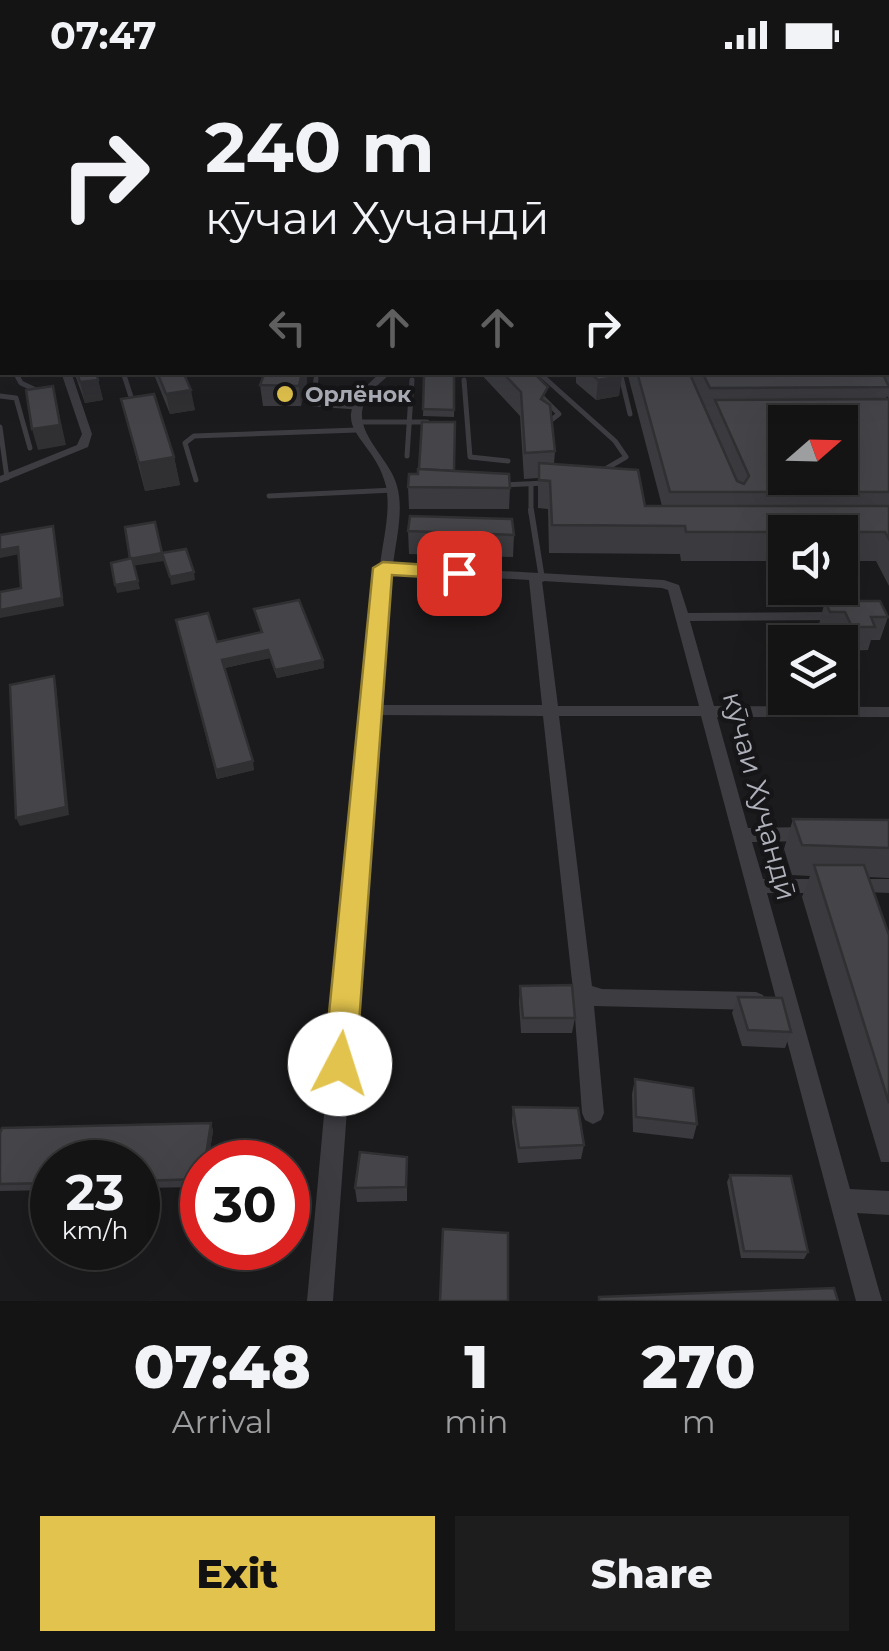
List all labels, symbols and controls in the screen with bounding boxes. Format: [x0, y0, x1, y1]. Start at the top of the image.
text: 07:47 [50, 12, 157, 59]
text: 240 m [205, 104, 435, 190]
icon: right [40, 110, 170, 240]
text: кӯчаи Хуҷандӣ [205, 190, 549, 245]
icon: left [260, 300, 315, 355]
icon: ahead [365, 300, 420, 355]
icon: ahead [470, 300, 525, 355]
icon: right [575, 300, 630, 355]
place label: Орлёнок [305, 381, 412, 408]
marker: Орлёнок [274, 383, 296, 405]
north arrow [768, 405, 858, 495]
map controls [768, 405, 858, 715]
button: sound [768, 515, 858, 605]
pin [417, 531, 502, 616]
icon: arrive [432, 546, 487, 601]
button: layers [768, 625, 858, 715]
street label: кӯчаи Хуҷандӣ [716, 688, 804, 904]
position arrow [288, 1012, 392, 1116]
speed limit sign: 30 [180, 1140, 310, 1270]
text: 23 [65, 1162, 125, 1223]
text: km/h [62, 1215, 128, 1245]
text: 07:48 [133, 1330, 311, 1403]
text: 1 [464, 1330, 488, 1403]
text: 270 [642, 1330, 756, 1403]
text: Arrival [172, 1402, 273, 1441]
text: min [444, 1402, 508, 1441]
text: m [682, 1402, 716, 1441]
button: Exit [40, 1516, 435, 1631]
button: Share [455, 1516, 849, 1631]

